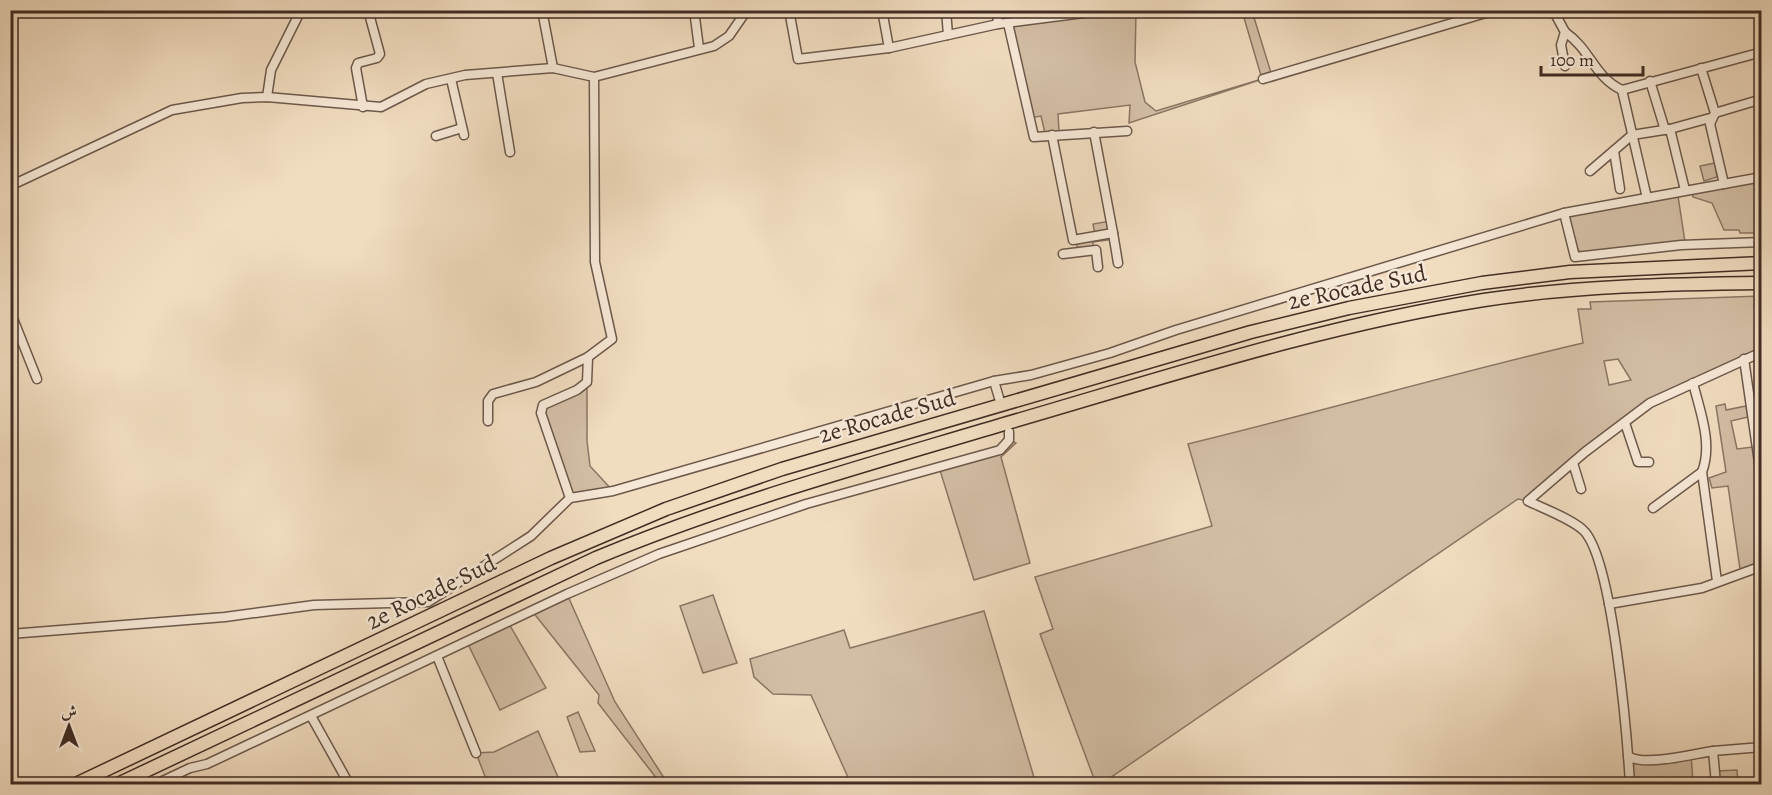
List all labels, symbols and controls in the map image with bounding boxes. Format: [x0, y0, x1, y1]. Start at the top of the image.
scale bar [1541, 39, 1643, 77]
text: 100 m [1550, 48, 1594, 72]
street label: 2e Rocade Sud [1285, 257, 1429, 317]
street label: 2e Rocade Sud [815, 381, 959, 451]
street label: 2e Rocade Sud [361, 547, 501, 637]
north arrow [39, 696, 99, 756]
text: ش [61, 701, 77, 723]

